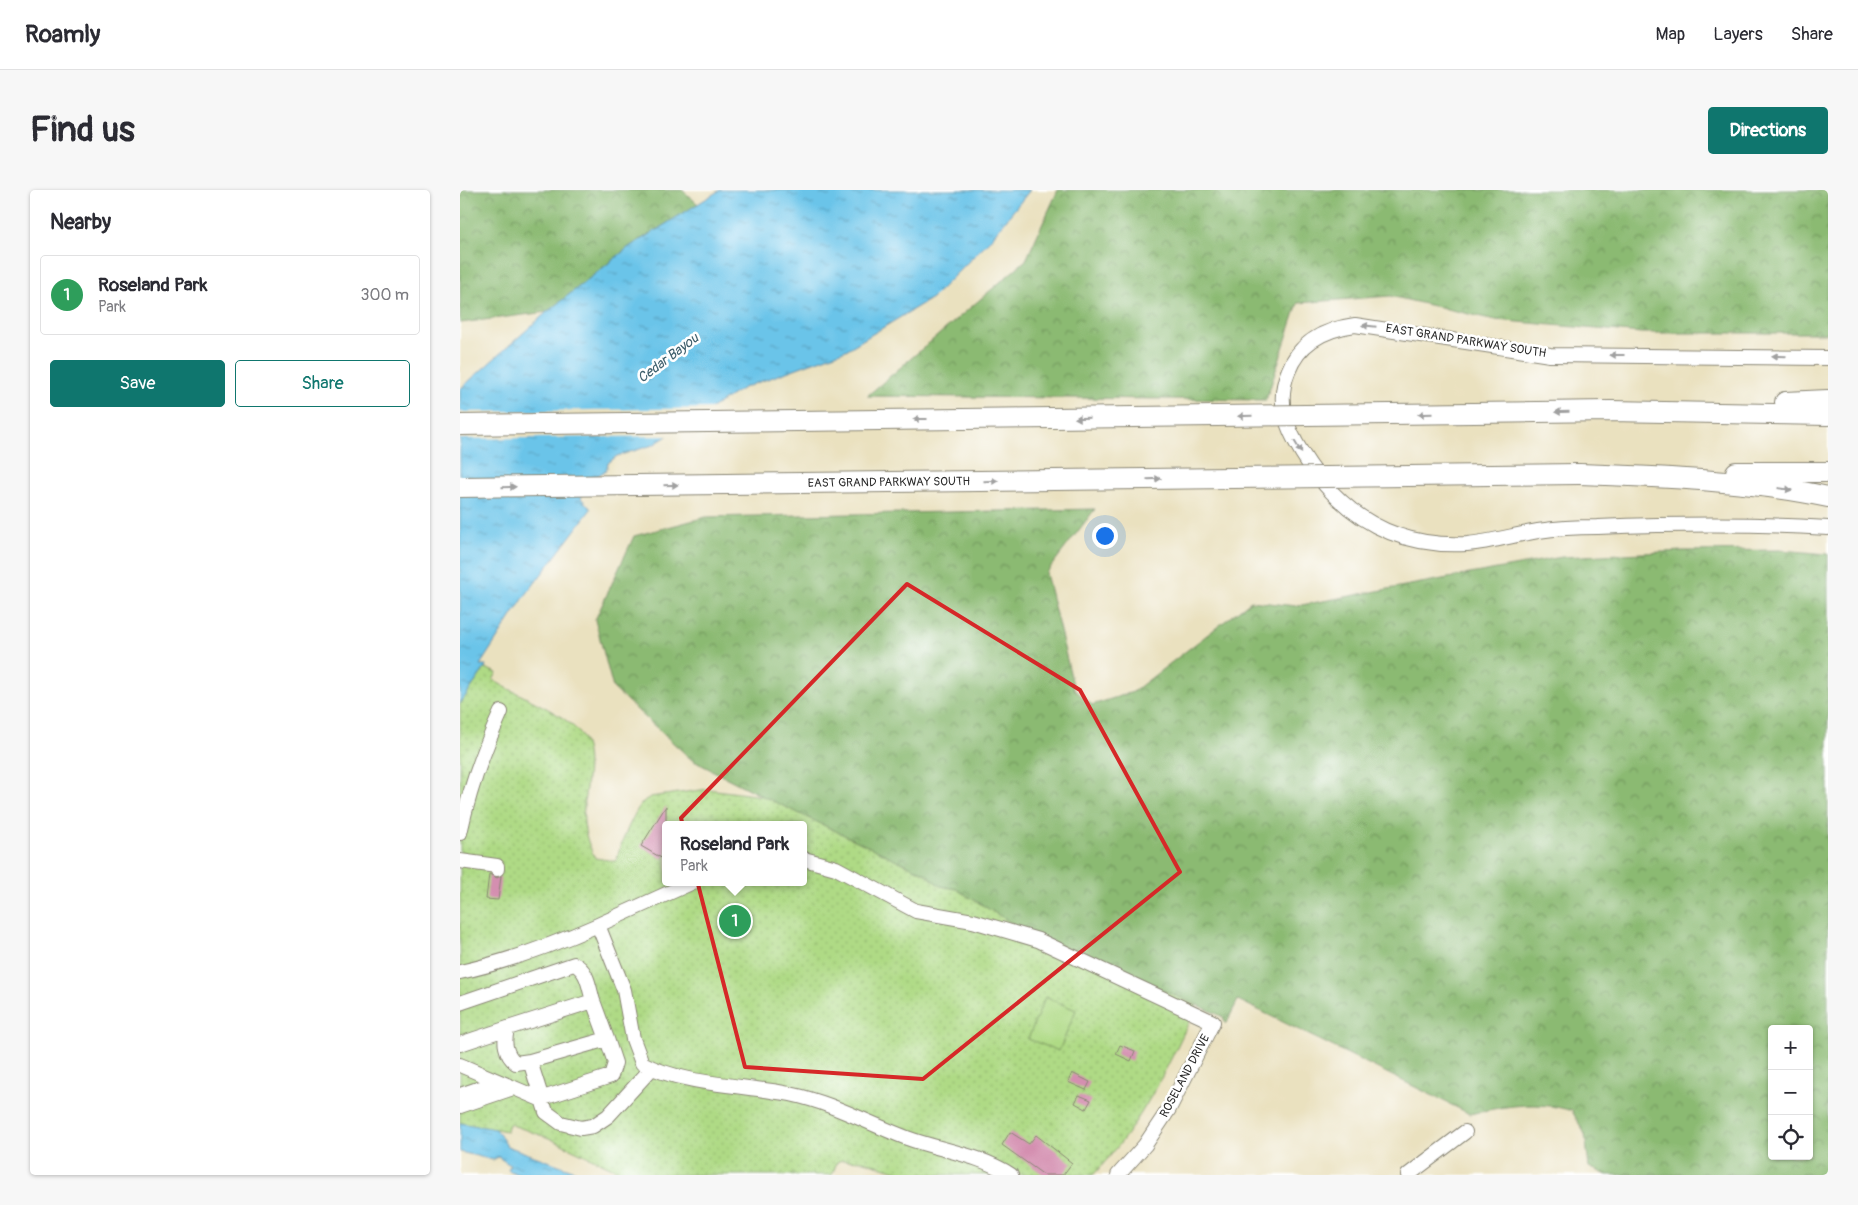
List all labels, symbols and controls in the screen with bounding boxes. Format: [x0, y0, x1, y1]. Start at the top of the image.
text: Roamly [25, 20, 100, 49]
text: Map [1656, 23, 1685, 46]
text: Layers [1713, 23, 1763, 46]
text: Share [1791, 23, 1833, 46]
button: Directions [1708, 107, 1828, 154]
text: Find us [30, 108, 135, 152]
text: Nearby [50, 209, 111, 236]
text: Roseland Park [98, 273, 207, 297]
text: 1 [64, 285, 70, 305]
text: 300 m [361, 285, 409, 305]
text: Park [98, 297, 126, 317]
street label: EAST GRAND PARKWAY SOUTH [1385, 321, 1548, 361]
one-way arrow [1361, 322, 1377, 330]
water label: Cedar Bayou [634, 329, 703, 386]
one-way arrow [1609, 351, 1625, 359]
one-way arrow [1771, 352, 1787, 360]
button: Save [50, 360, 225, 407]
button: Share [235, 360, 410, 407]
one-way arrow [1553, 408, 1569, 416]
one-way arrow [1417, 410, 1433, 418]
one-way arrow [1237, 412, 1253, 420]
one-way arrow [1074, 414, 1090, 422]
one-way arrow [912, 415, 928, 423]
one-way arrow [1294, 439, 1302, 454]
street label: EAST GRAND PARKWAY SOUTH [808, 474, 971, 490]
one-way arrow [1146, 475, 1162, 483]
one-way arrow [983, 477, 999, 485]
one-way arrow [663, 480, 679, 488]
one-way arrow [501, 482, 517, 490]
one-way arrow [1777, 485, 1793, 493]
your location [1092, 523, 1118, 549]
popup [662, 821, 807, 886]
text: Roseland Park [680, 832, 789, 856]
text: Park [680, 856, 708, 876]
pin: 1 [719, 902, 751, 940]
map controls [1768, 1025, 1813, 1160]
button: + [1768, 1025, 1813, 1070]
street label: ROSELAND DRIVE [1157, 1032, 1213, 1120]
button: − [1768, 1070, 1813, 1115]
button: locate [1768, 1115, 1813, 1160]

